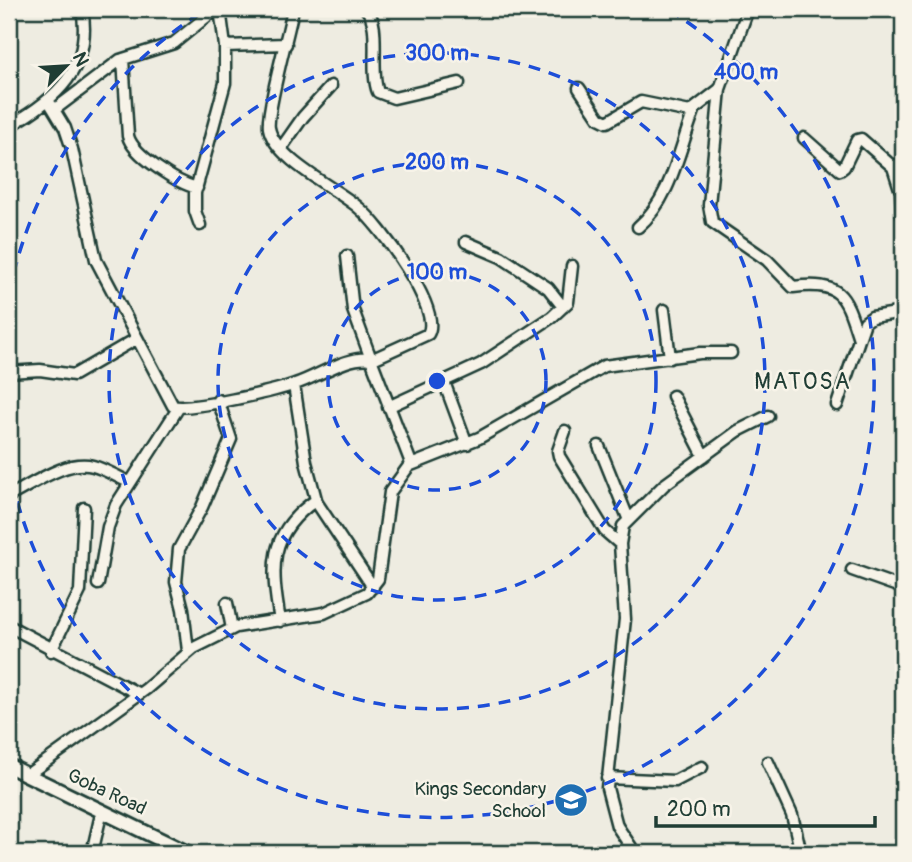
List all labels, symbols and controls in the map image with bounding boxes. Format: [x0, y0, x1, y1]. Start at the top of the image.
north arrow [32, 32, 102, 102]
text: 300 m [405, 40, 469, 67]
text: N [67, 48, 94, 70]
text: 400 m [714, 59, 778, 86]
text: 200 m [405, 149, 469, 176]
text: 100 m [407, 259, 467, 286]
district label: MATOSA [754, 367, 852, 396]
centre of rings [425, 369, 449, 393]
street label: Goba Road [64, 763, 150, 821]
place label: Kings Secondary School [415, 777, 546, 823]
school or university icon: Kings Secondary School [552, 781, 590, 819]
scale bar [656, 785, 875, 829]
text: 200 m [667, 796, 731, 823]

